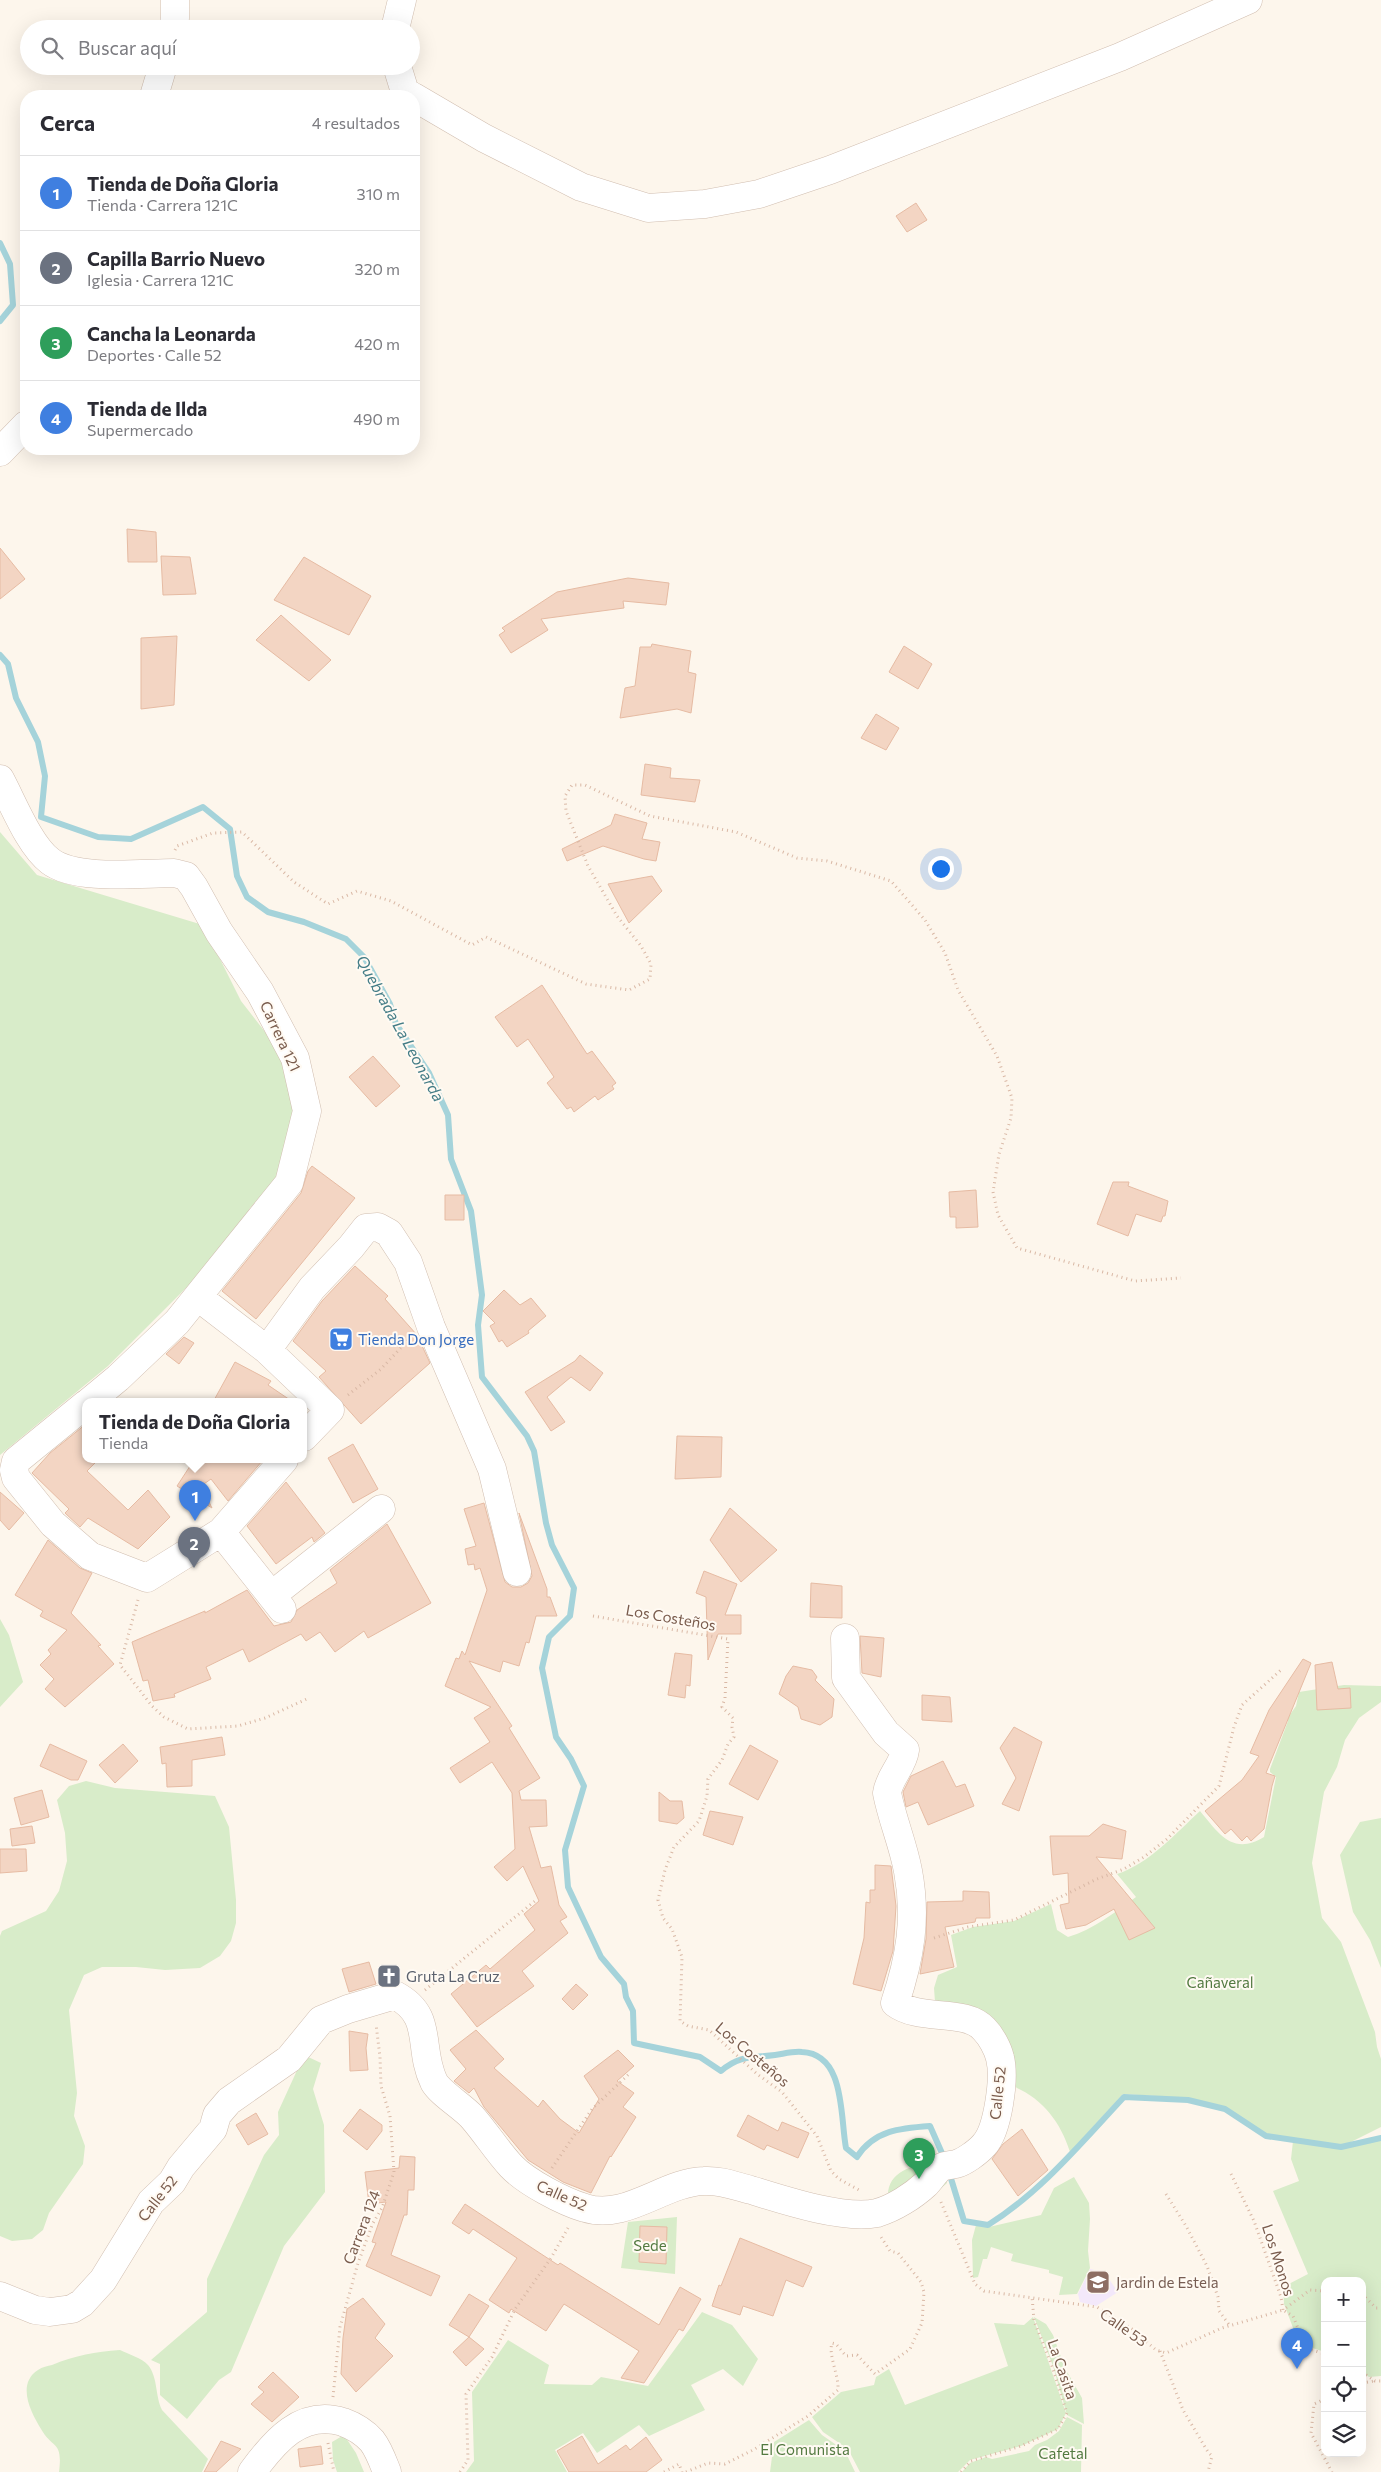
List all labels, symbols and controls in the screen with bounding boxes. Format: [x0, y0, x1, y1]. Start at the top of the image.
search box [20, 20, 420, 75]
icon: search [38, 34, 66, 62]
text: Buscar aquí [78, 36, 177, 59]
text: Cerca [40, 110, 95, 135]
text: 4 resultados [312, 113, 400, 132]
text: Tienda de Doña Gloria [87, 172, 279, 195]
text: 1 [52, 184, 60, 203]
text: 310 m [357, 184, 400, 203]
text: Tienda · Carrera 121C [87, 195, 238, 214]
text: Capilla Barrio Nuevo [87, 247, 265, 270]
text: 2 [51, 259, 61, 278]
text: 320 m [355, 259, 400, 278]
text: Iglesia · Carrera 121C [87, 270, 234, 289]
text: Cancha la Leonarda [87, 322, 256, 345]
text: 3 [51, 334, 61, 353]
text: 420 m [354, 334, 400, 353]
text: Deportes · Calle 52 [87, 345, 222, 364]
text: Tienda de Ilda [87, 397, 207, 420]
text: 4 [51, 409, 61, 428]
text: 490 m [353, 409, 400, 428]
text: Supermercado [87, 420, 193, 439]
your location [928, 856, 954, 882]
water label: Quebrada La Leonarda [353, 952, 449, 1104]
street label: Carrera 121 [257, 998, 305, 1074]
supermarket icon: Tienda Don Jorge [328, 1326, 354, 1352]
place label: Tienda Don Jorge [358, 1330, 474, 1348]
popup [82, 1398, 307, 1463]
text: Tienda de Doña Gloria [99, 1410, 290, 1433]
text: Tienda [99, 1433, 148, 1452]
pin: 1 [179, 1480, 211, 1521]
pin: 2 [178, 1527, 210, 1568]
street label: Los Costeños [625, 1600, 718, 1634]
church icon: Gruta La Cruz [376, 1963, 402, 1989]
place label: Gruta La Cruz [406, 1967, 500, 1985]
park label: Cañaveral [1186, 1973, 1254, 1991]
street label: Los Costeños [712, 2018, 794, 2090]
street label: Calle 52 [985, 2065, 1009, 2121]
pin: 3 [903, 2138, 935, 2179]
street label: Calle 52 [133, 2171, 181, 2225]
street label: Calle 52 [534, 2176, 590, 2214]
street label: Carrera 124 [339, 2187, 383, 2267]
street label: Los Monos [1259, 2222, 1299, 2298]
park label: Sede [633, 2236, 667, 2254]
school or university icon: Jardin de Estela [1085, 2269, 1111, 2295]
place label: Jardin de Estela [1116, 2273, 1219, 2291]
map controls [1321, 2277, 1366, 2457]
button: + [1321, 2277, 1366, 2322]
street label: Calle 53 [1097, 2304, 1151, 2350]
button: − [1321, 2322, 1366, 2367]
pin: 4 [1281, 2328, 1313, 2369]
street label: La Casita [1044, 2337, 1082, 2401]
button: locate [1321, 2367, 1366, 2412]
button: layers [1321, 2412, 1366, 2457]
park label: El Comunista [760, 2440, 850, 2458]
park label: Cafetal [1038, 2444, 1088, 2462]

